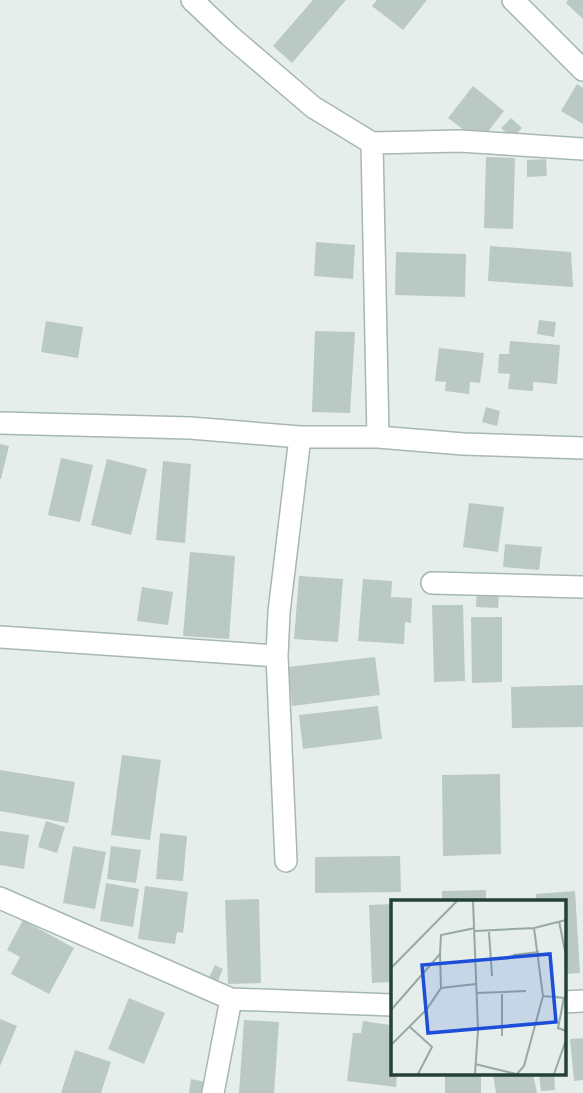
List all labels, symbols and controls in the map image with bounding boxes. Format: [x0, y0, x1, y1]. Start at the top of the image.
inset map [391, 900, 566, 1076]

